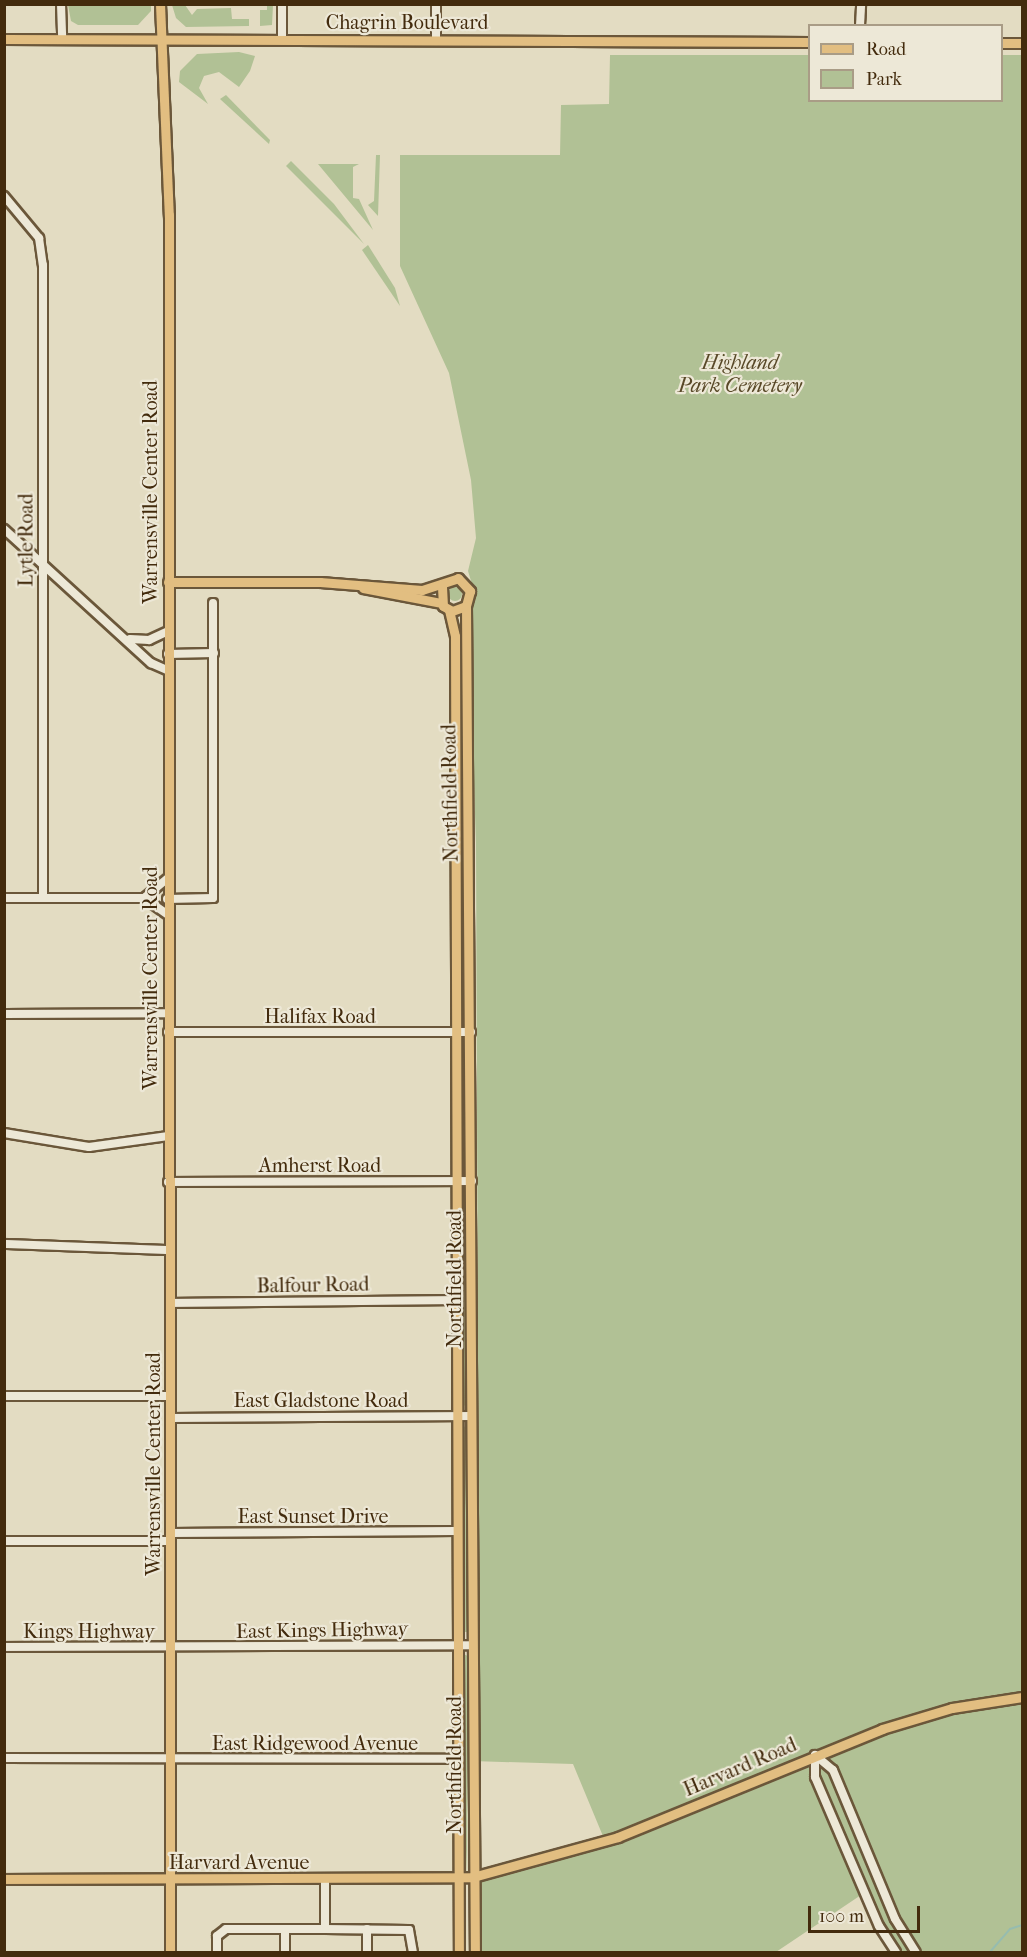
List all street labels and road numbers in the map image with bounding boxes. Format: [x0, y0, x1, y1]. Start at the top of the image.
street label: Chagrin Boulevard [326, 10, 488, 34]
street label: Warrensville Center Road [138, 380, 162, 604]
street label: Lytle Road [14, 493, 38, 587]
street label: Northfield Road [437, 724, 463, 862]
street label: Warrensville Center Road [138, 866, 162, 1090]
street label: Halifax Road [264, 1004, 376, 1028]
street label: Amherst Road [259, 1153, 381, 1177]
street label: Northfield Road [442, 1210, 466, 1348]
street label: Balfour Road [256, 1272, 370, 1298]
street label: Warrensville Center Road [141, 1352, 165, 1576]
street label: East Gladstone Road [234, 1388, 408, 1412]
street label: East Sunset Drive [237, 1504, 389, 1528]
street label: East Kings Highway [236, 1617, 408, 1643]
street label: Kings Highway [23, 1619, 155, 1643]
street label: Northfield Road [442, 1696, 466, 1834]
street label: East Ridgewood Avenue [212, 1731, 418, 1755]
street label: Harvard Road [680, 1732, 800, 1802]
street label: Harvard Avenue [169, 1850, 309, 1874]

